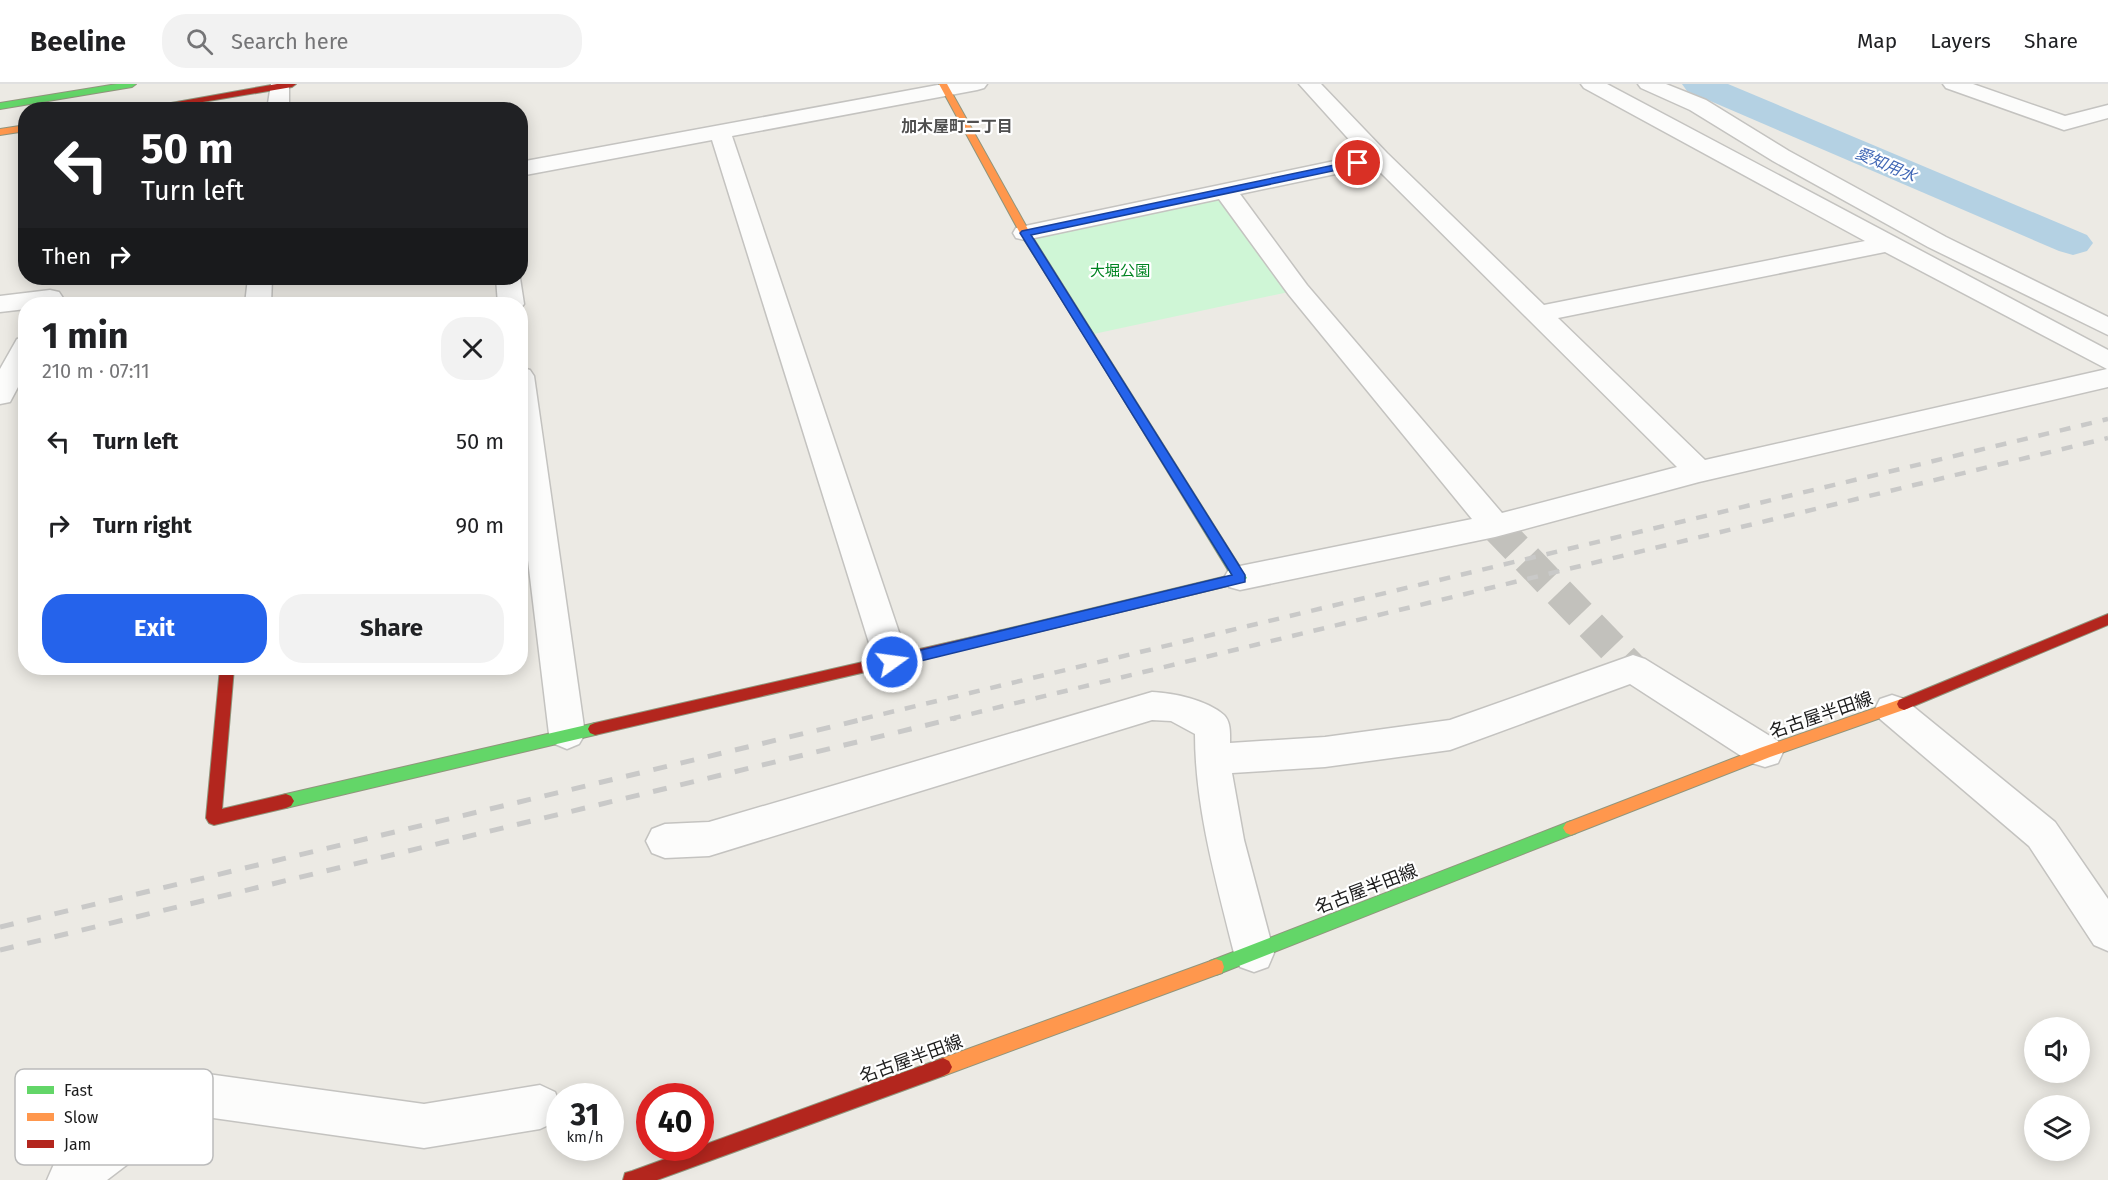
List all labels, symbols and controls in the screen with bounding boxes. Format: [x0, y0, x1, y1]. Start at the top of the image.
search box [162, 14, 582, 68]
text: Beeline [30, 25, 126, 58]
icon: search [183, 25, 216, 58]
text: Search here [231, 28, 349, 55]
text: Map [1857, 28, 1897, 54]
text: Layers [1930, 28, 1991, 54]
text: Share [2024, 28, 2078, 54]
district label: 加木屋町二丁目 [901, 117, 1013, 136]
text: 50 m [141, 124, 234, 174]
icon: left [42, 126, 120, 204]
pin [1332, 137, 1383, 188]
water label: 愛知用水 [1853, 143, 1921, 186]
icon: arrive [1341, 146, 1374, 179]
text: Turn left [141, 175, 244, 207]
icon: right [103, 240, 136, 273]
text: Then [42, 243, 91, 270]
park label: 大堀公園 [1090, 262, 1150, 280]
text: 1 min [42, 314, 129, 358]
button: close [441, 317, 504, 380]
text: 210 m · 07:11 [42, 359, 150, 383]
icon: left [42, 425, 75, 458]
text: Turn left [93, 428, 178, 455]
text: 50 m [456, 428, 504, 455]
icon: right [42, 509, 75, 542]
text: Turn right [93, 512, 192, 539]
text: 90 m [455, 512, 504, 539]
button: Exit [42, 594, 267, 663]
button: Share [279, 594, 504, 663]
position arrow [860, 630, 924, 694]
street label: 名古屋半田線 [1766, 687, 1876, 743]
street label: 名古屋半田線 [1312, 859, 1420, 919]
map controls [2024, 1017, 2090, 1161]
button: sound [2024, 1017, 2090, 1083]
street label: 名古屋半田線 [856, 1030, 966, 1088]
legend [15, 1069, 213, 1165]
text: Fast [64, 1081, 93, 1100]
speed limit sign: 40 [636, 1083, 714, 1161]
button: layers [2024, 1095, 2090, 1161]
text: 31 [571, 1097, 599, 1133]
text: Slow [64, 1108, 99, 1127]
text: km/h [566, 1128, 604, 1146]
text: Jam [64, 1135, 91, 1154]

